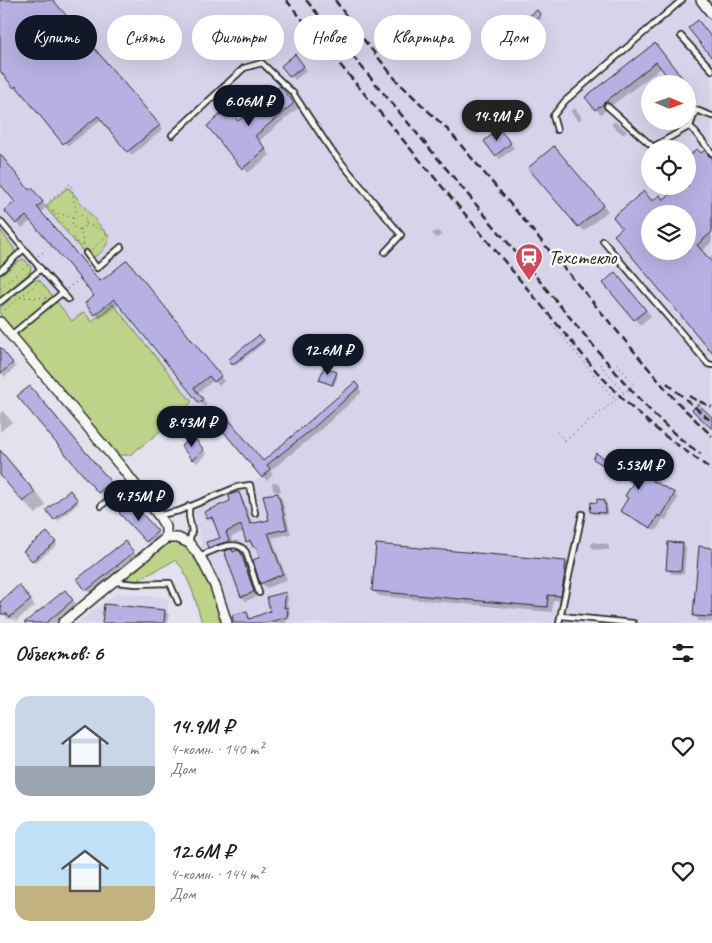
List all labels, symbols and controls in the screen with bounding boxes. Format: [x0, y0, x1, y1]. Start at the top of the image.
chip: Купить [15, 15, 97, 60]
chip: Снять [107, 15, 182, 60]
chip: Фильтры [192, 15, 284, 60]
chip: Новое [294, 15, 364, 60]
chip: Квартира [374, 15, 471, 60]
chip: Дом [481, 15, 546, 60]
north arrow [641, 75, 696, 130]
map controls [641, 75, 696, 260]
pin: 6.06M ₽ [203, 84, 295, 127]
text: 6.06M ₽ [224, 91, 274, 111]
pin: 14.9M ₽ [451, 100, 543, 142]
text: 14.9M ₽ [473, 106, 521, 126]
button: locate [641, 140, 696, 195]
button: layers [641, 205, 696, 260]
station icon: Техстекло [514, 242, 544, 281]
place label: Техстекло [548, 244, 618, 270]
pin: 12.6M ₽ [282, 334, 374, 376]
text: 12.6M ₽ [304, 340, 352, 360]
pin: 8.43M ₽ [146, 406, 238, 448]
text: 8.43M ₽ [168, 412, 216, 432]
pin: 5.53M ₽ [593, 448, 685, 491]
text: 5.53M ₽ [615, 455, 663, 475]
pin: 4.75M ₽ [93, 480, 185, 522]
text: 4.75M ₽ [115, 486, 163, 506]
icon: filters [669, 639, 697, 667]
text: Объектов: 6 [15, 640, 103, 666]
text: 14.9M ₽ [170, 713, 234, 739]
icon: home [55, 716, 115, 776]
icon: heart [669, 732, 697, 760]
text: 4-комн. · 140 m² [170, 739, 263, 759]
text: Дом [170, 759, 196, 779]
text: 12.6M ₽ [170, 838, 234, 864]
icon: home [55, 841, 115, 901]
icon: heart [669, 857, 697, 885]
text: 4-комн. · 144 m² [170, 864, 263, 884]
text: Дом [170, 884, 196, 904]

